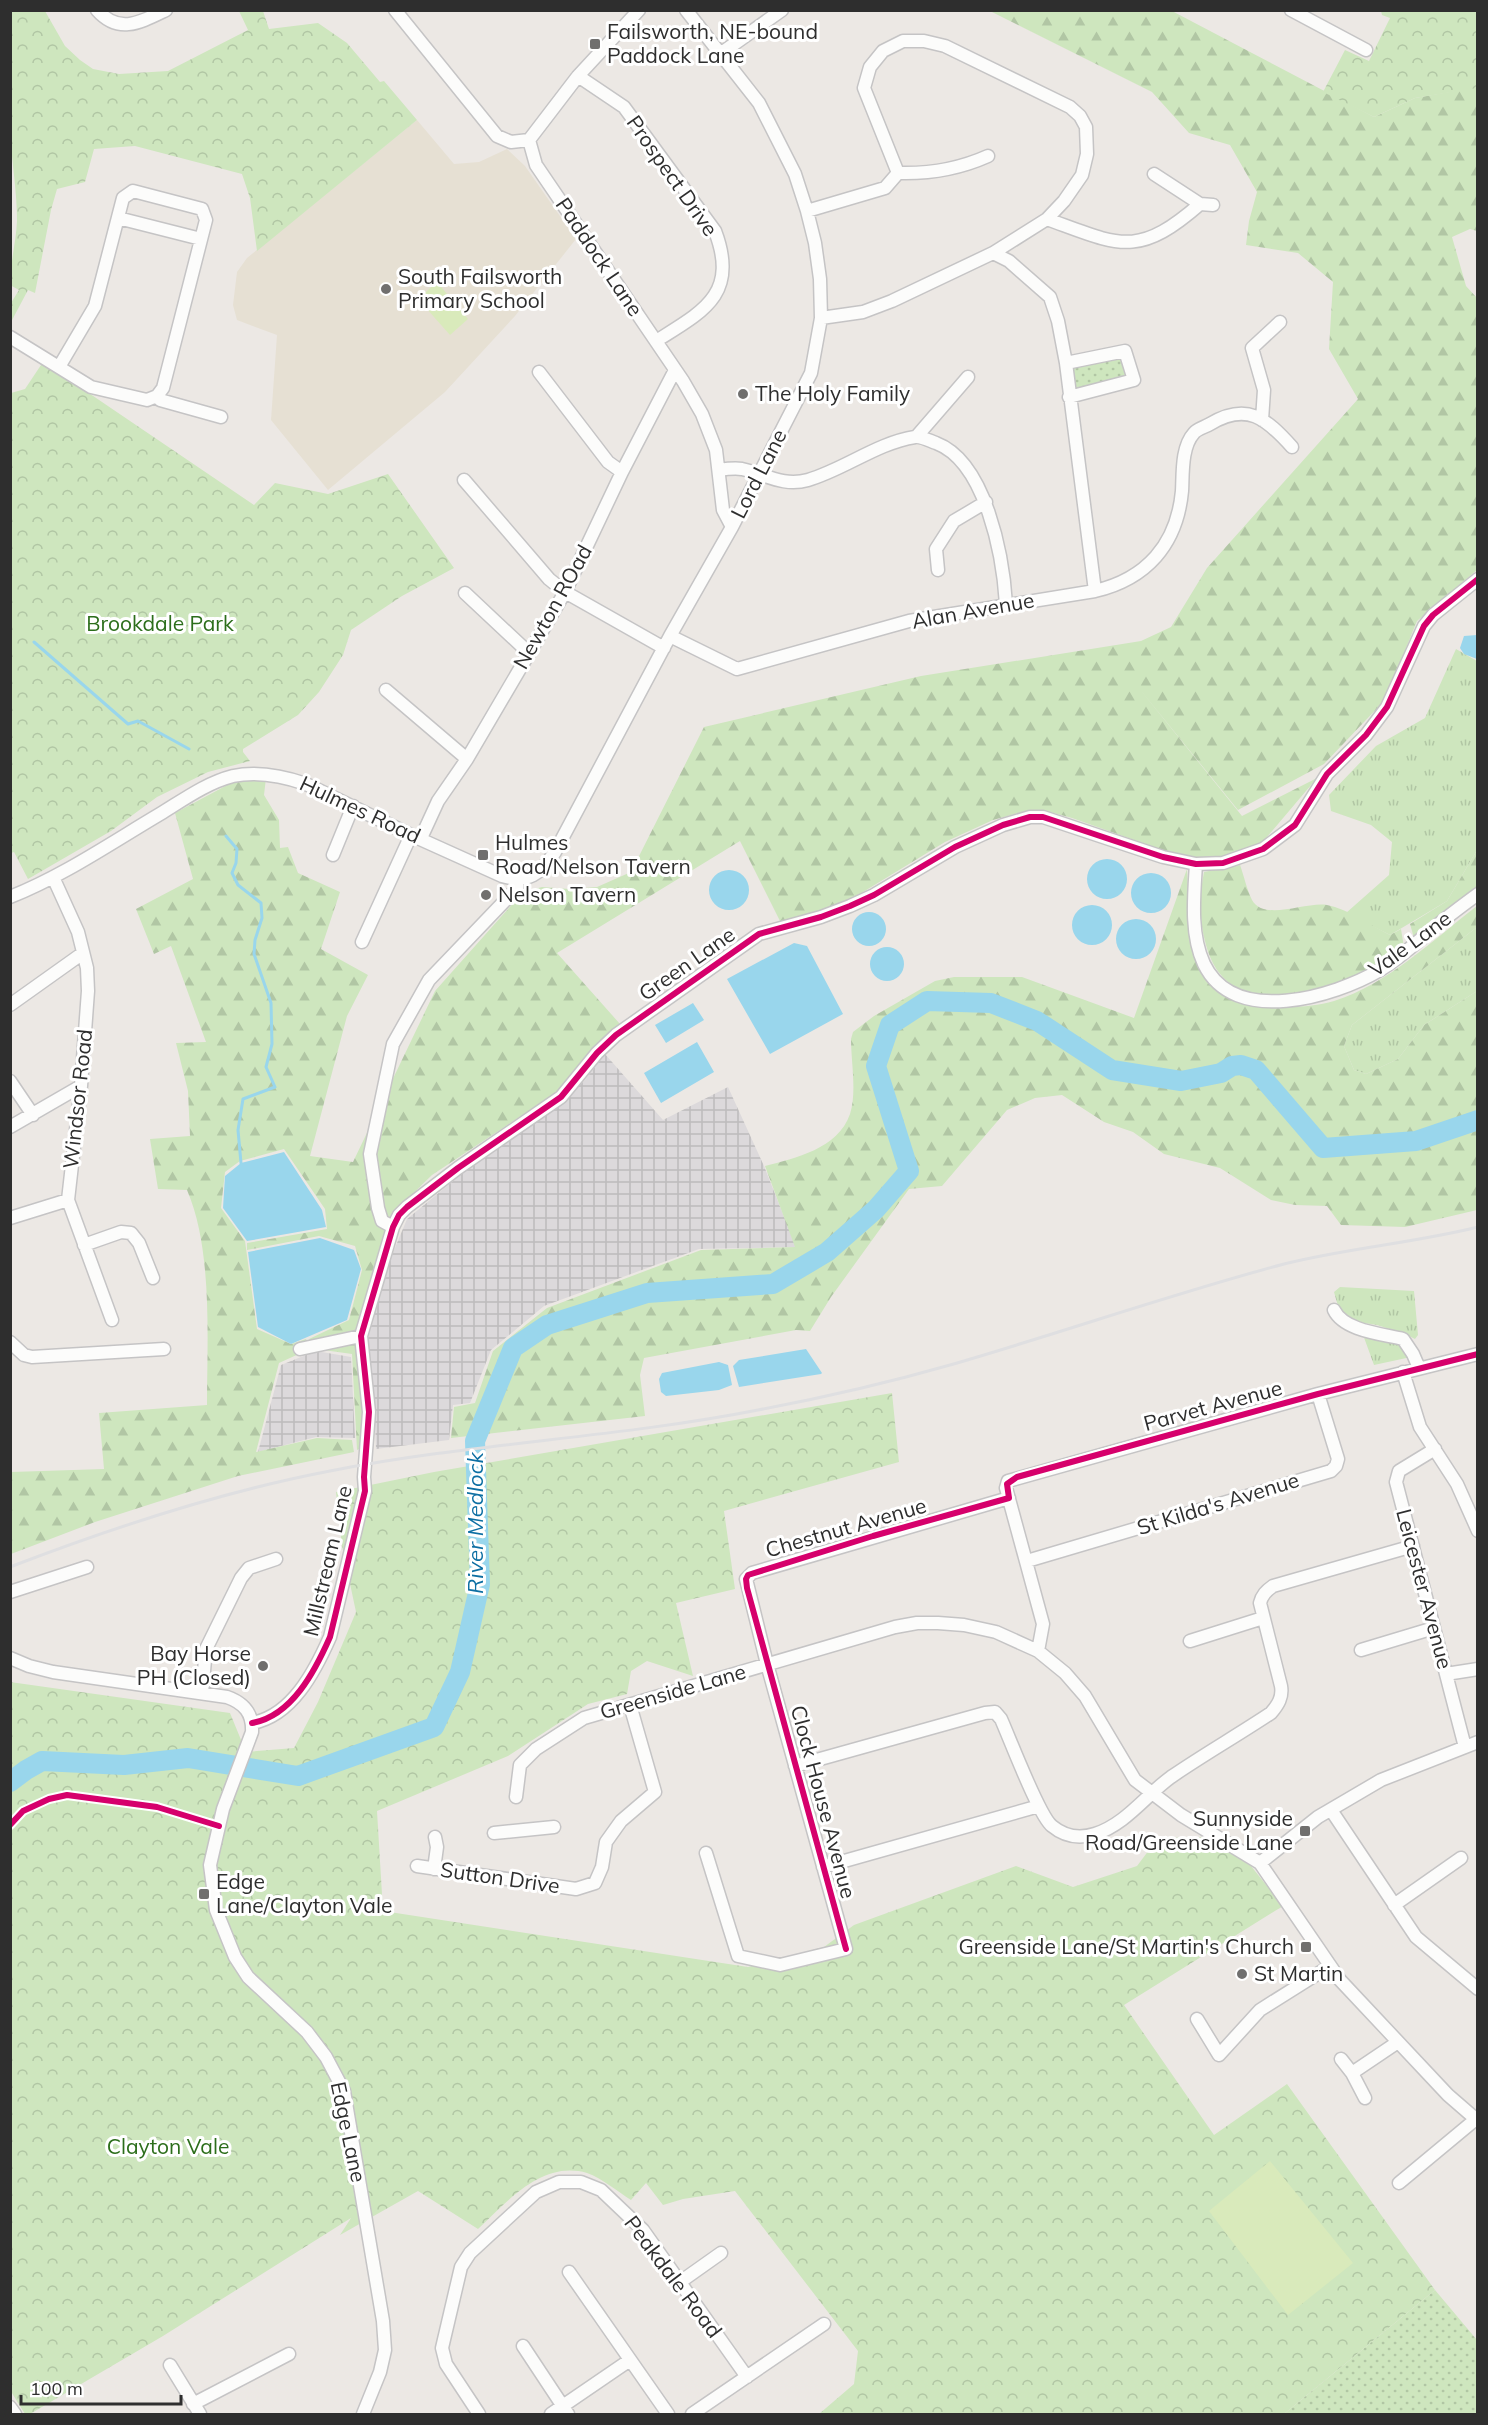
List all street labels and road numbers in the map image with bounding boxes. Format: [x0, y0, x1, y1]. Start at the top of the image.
street label: Prospect Drive [622, 110, 724, 241]
street label: Paddock Lane [551, 192, 649, 321]
street label: Lord Lane [725, 425, 792, 523]
street label: Newton ROad [507, 540, 597, 673]
street label: Alan Avenue [910, 586, 1036, 634]
street label: Hulmes Road [296, 770, 425, 848]
street label: Vale Lane [1363, 905, 1456, 982]
street label: Green Lane [633, 921, 739, 1006]
street label: Windsor Road [57, 1028, 97, 1170]
street label: Parvet Avenue [1141, 1374, 1285, 1436]
street label: St Kilda's Avenue [1134, 1466, 1302, 1540]
street label: Millstream Lane [297, 1483, 357, 1639]
street label: Chestnut Avenue [762, 1492, 929, 1562]
street label: Leicester Avenue [1391, 1506, 1459, 1672]
street label: Greenside Lane [597, 1658, 749, 1724]
street label: Clock House Avenue [786, 1702, 862, 1901]
street label: Sutton Drive [439, 1856, 561, 1898]
street label: Edge Lane [326, 2079, 372, 2184]
street label: Peakdale Road [619, 2210, 728, 2343]

